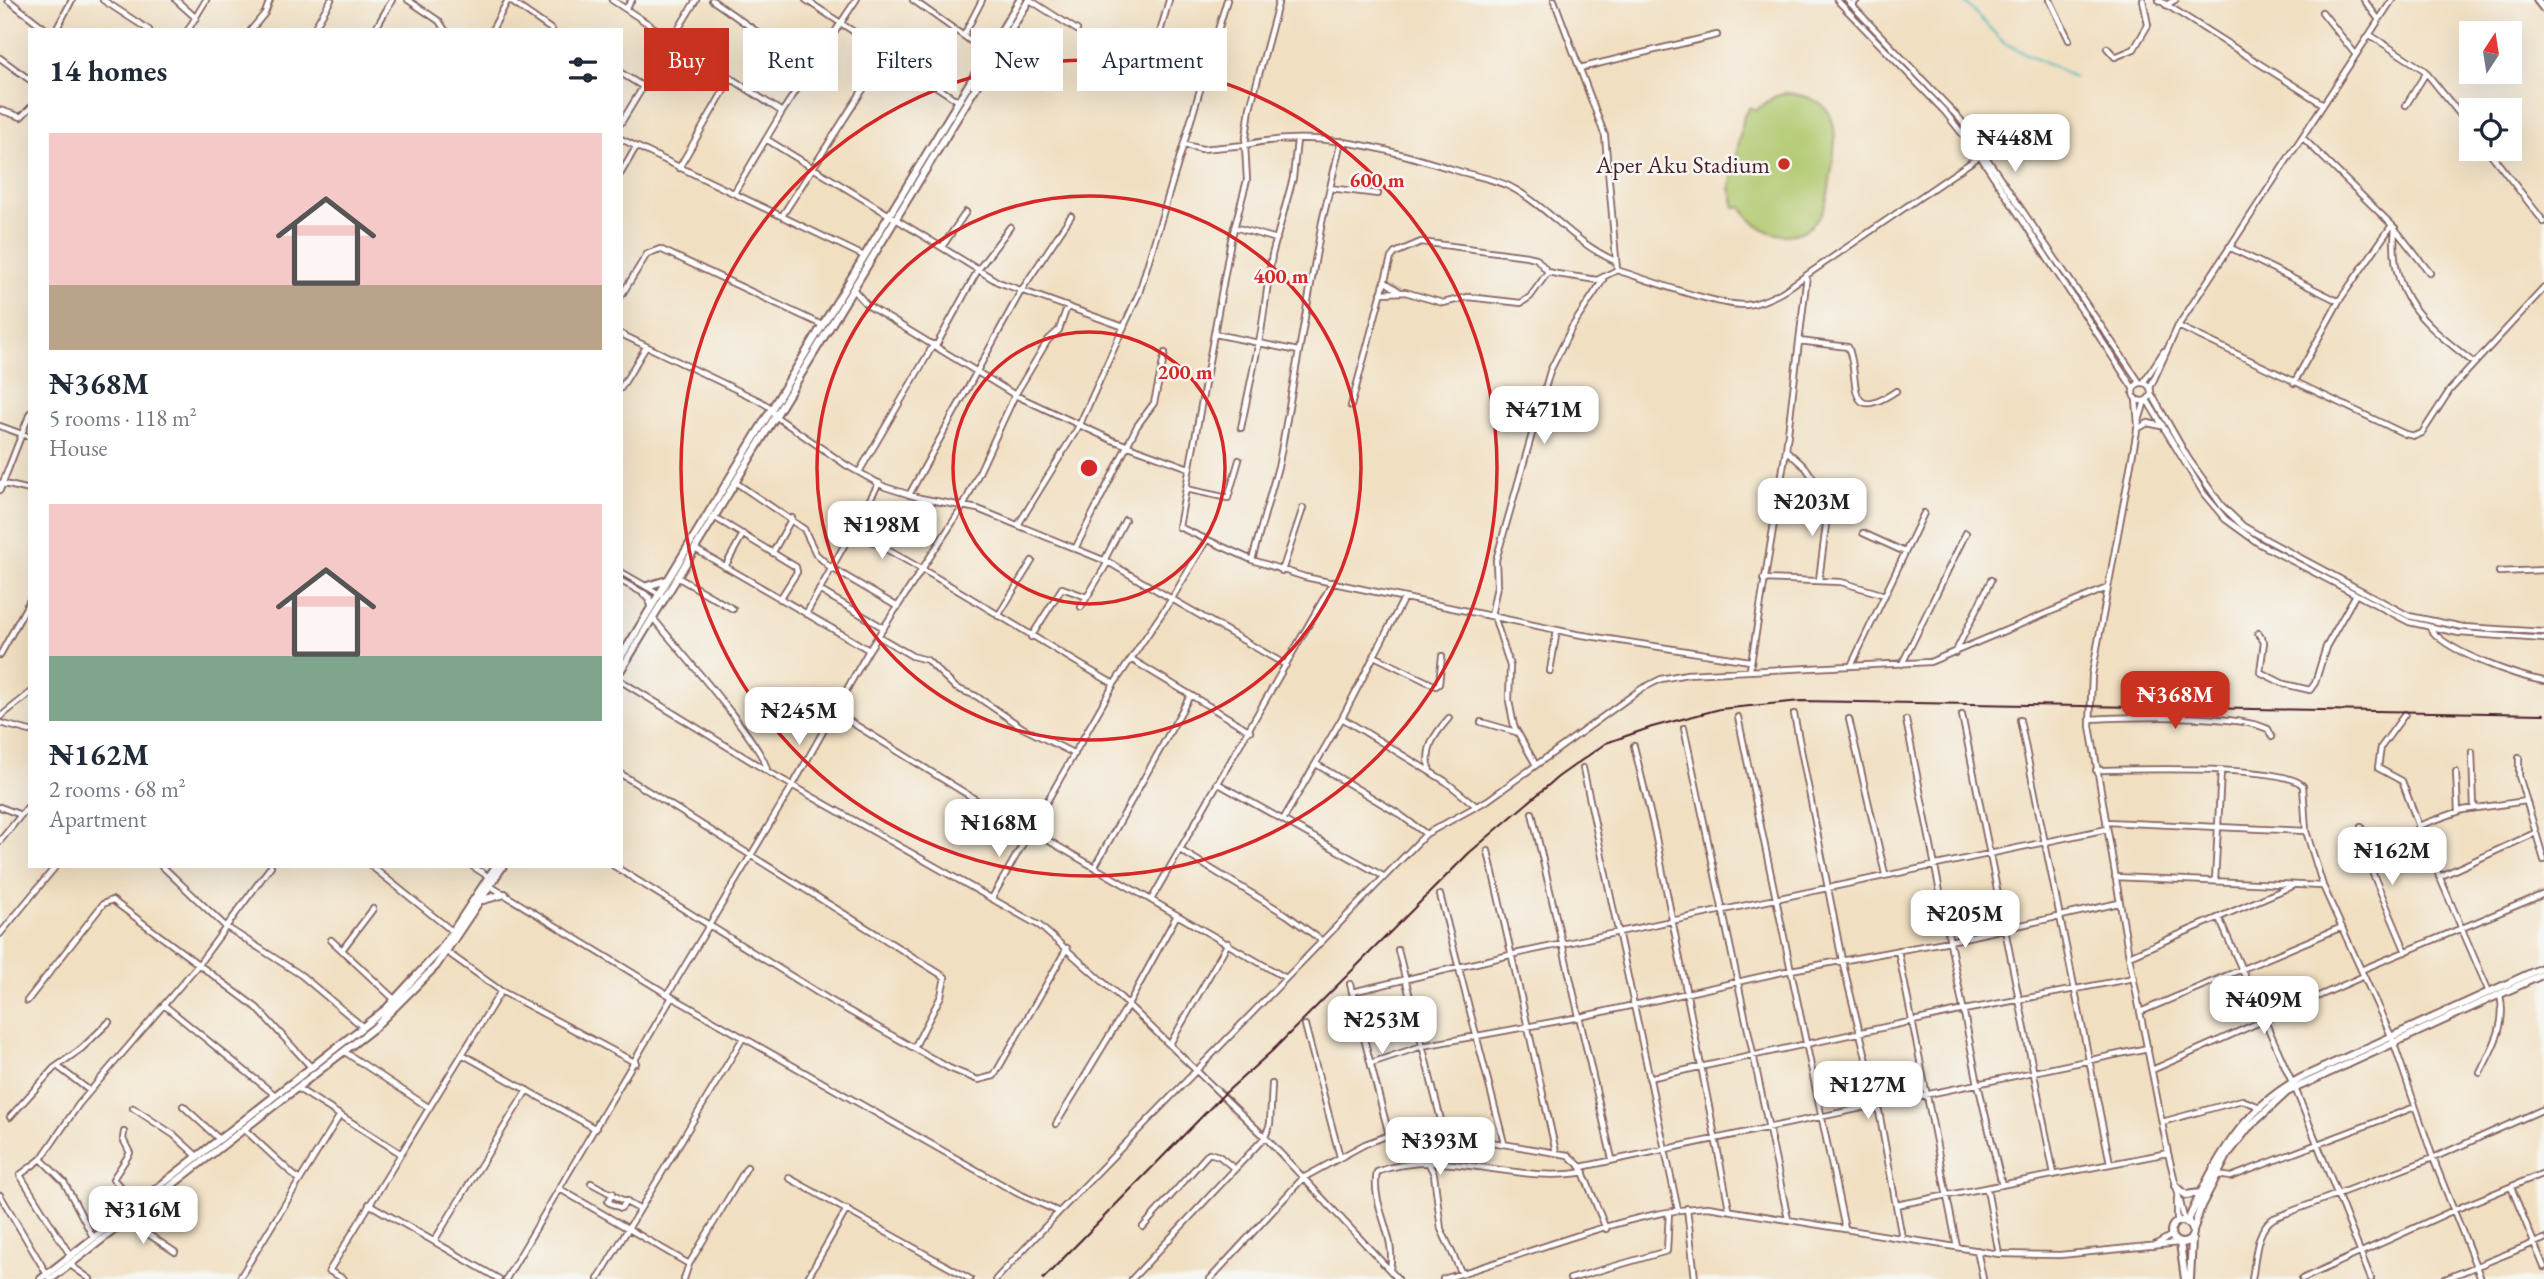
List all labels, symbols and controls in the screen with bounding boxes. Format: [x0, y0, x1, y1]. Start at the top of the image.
north arrow [2459, 21, 2522, 84]
map controls [2459, 21, 2522, 161]
chip: Buy [644, 28, 729, 91]
chip: Rent [743, 28, 838, 91]
chip: Filters [852, 28, 957, 91]
chip: New [971, 28, 1063, 91]
chip: Apartment [1077, 28, 1227, 91]
text: 14 homes [49, 51, 167, 90]
icon: filters [564, 51, 602, 89]
button: locate [2459, 98, 2522, 161]
pin: ₦448M [1966, 114, 2064, 174]
text: ₦448M [1977, 122, 2053, 152]
place label: Aper Aku Stadium [1595, 149, 1770, 180]
marker: Aper Aku Stadium [1776, 156, 1792, 172]
text: 600 m [1349, 166, 1405, 193]
icon: home [263, 178, 389, 304]
text: 400 m [1253, 262, 1309, 289]
text: 200 m [1157, 358, 1213, 385]
text: ₦368M [49, 364, 149, 403]
pin: ₦471M [1495, 386, 1593, 446]
text: ₦471M [1506, 394, 1582, 424]
text: 5 rooms · 118 m² [49, 403, 197, 433]
text: House [49, 433, 108, 463]
centre of rings [1077, 456, 1101, 480]
pin: ₦203M [1763, 478, 1861, 538]
text: ₦203M [1774, 486, 1850, 516]
pin: ₦198M [833, 502, 931, 561]
text: ₦198M [844, 509, 920, 539]
icon: home [263, 549, 389, 675]
pin: ₦368M [2126, 672, 2224, 731]
text: ₦368M [2137, 679, 2213, 709]
pin: ₦245M [750, 688, 848, 747]
text: ₦245M [761, 695, 837, 725]
text: ₦162M [49, 735, 149, 774]
text: 2 rooms · 68 m² [49, 774, 186, 804]
pin: ₦168M [950, 800, 1048, 859]
text: Apartment [49, 804, 147, 834]
text: ₦168M [961, 807, 1037, 837]
pin: ₦162M [2343, 828, 2441, 887]
text: ₦162M [2354, 835, 2430, 865]
pin: ₦205M [1916, 890, 2014, 950]
text: ₦205M [1927, 898, 2003, 928]
pin: ₦409M [2215, 976, 2313, 1036]
text: ₦409M [2226, 984, 2302, 1014]
pin: ₦253M [1333, 996, 1431, 1056]
text: ₦253M [1344, 1004, 1420, 1034]
pin: ₦127M [1819, 1062, 1917, 1121]
text: ₦127M [1830, 1069, 1906, 1099]
pin: ₦393M [1391, 1118, 1489, 1177]
text: ₦393M [1402, 1125, 1478, 1155]
pin: ₦316M [94, 1186, 192, 1246]
text: ₦316M [105, 1194, 181, 1224]

